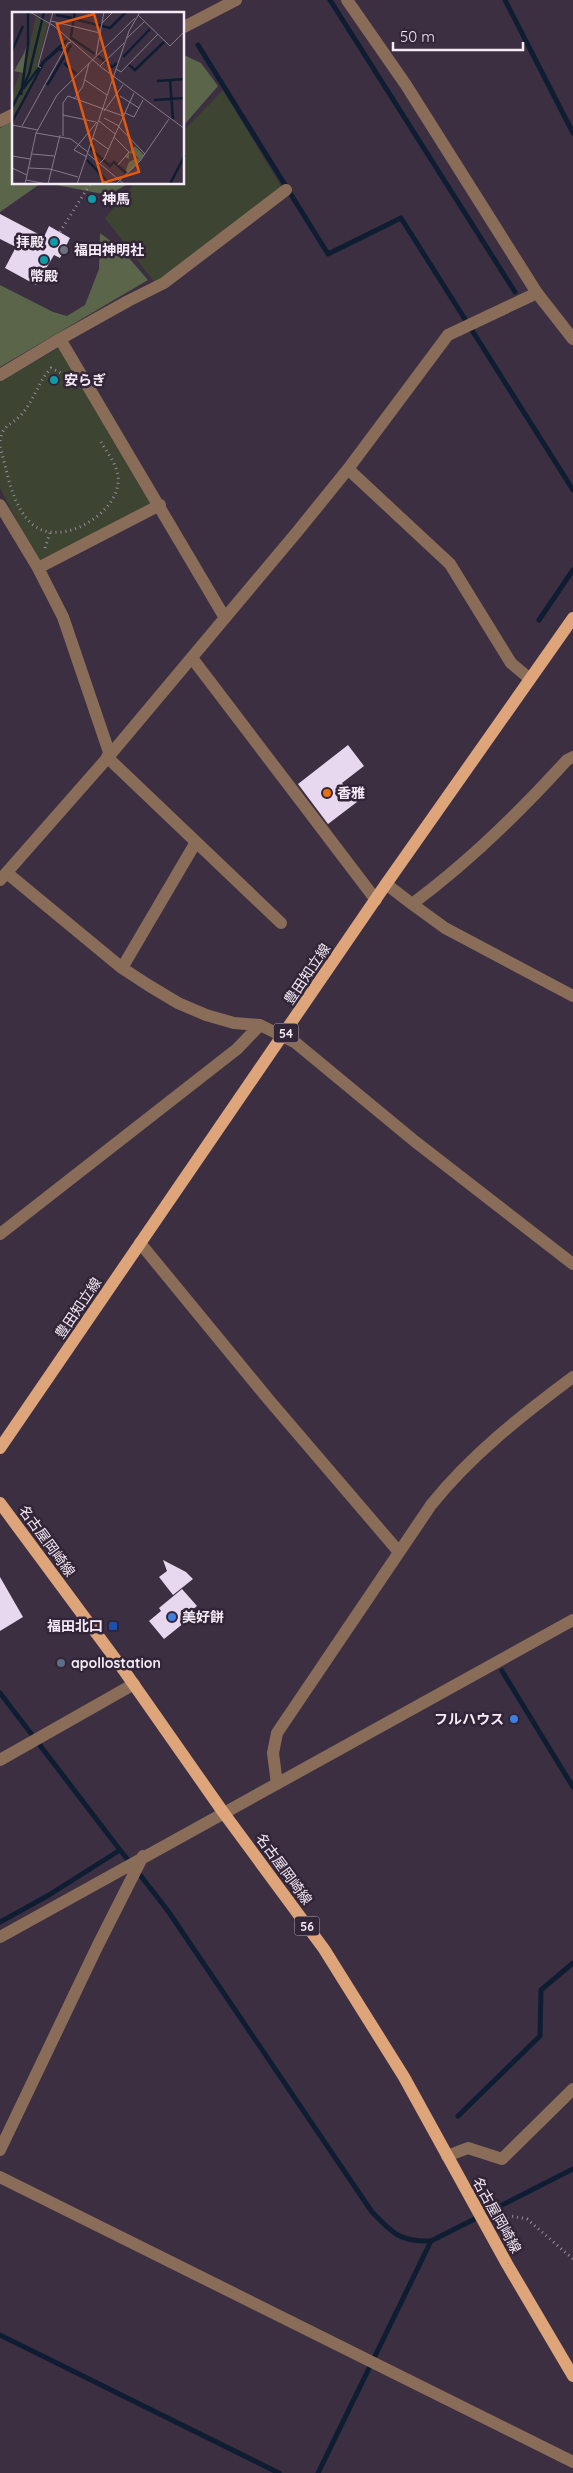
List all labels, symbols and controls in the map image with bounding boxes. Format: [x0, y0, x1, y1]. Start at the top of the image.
inset map [12, 12, 185, 185]
scale bar [393, 20, 523, 52]
text: 50 m [400, 27, 435, 46]
place label: 神馬 [102, 190, 130, 208]
marker: 神馬 [86, 193, 98, 205]
place label: 拝殿 [16, 233, 44, 251]
marker: 拝殿 [48, 236, 60, 248]
place label: 福田神明社 [74, 241, 144, 259]
marker: 福田神明社 [58, 244, 70, 256]
marker: 幣殿 [38, 254, 50, 266]
place label: 幣殿 [30, 267, 58, 285]
place label: 安らぎ [64, 371, 106, 389]
marker: 安らぎ [48, 374, 60, 386]
place label: 香雅 [337, 784, 365, 802]
marker: 香雅 [321, 787, 333, 799]
street label: 豊田知立線 [280, 940, 334, 1008]
road number: 54 [274, 1024, 298, 1042]
street label: 豊田知立線 [51, 1274, 105, 1342]
street label: 名古屋岡崎線 [15, 1502, 79, 1580]
place label: 美好餅 [182, 1608, 224, 1626]
marker: 美好餅 [166, 1611, 178, 1623]
place label: 福田北口 [47, 1617, 103, 1635]
marker: 福田北口 [107, 1620, 119, 1632]
place label: apollostation [71, 1654, 161, 1672]
marker: apollostation [55, 1657, 67, 1669]
place label: フルハウス [434, 1710, 504, 1728]
marker: フルハウス [508, 1713, 520, 1725]
street label: 名古屋岡崎線 [252, 1830, 316, 1908]
road number: 56 [294, 1916, 320, 1935]
street label: 名古屋岡崎線 [469, 2174, 525, 2256]

